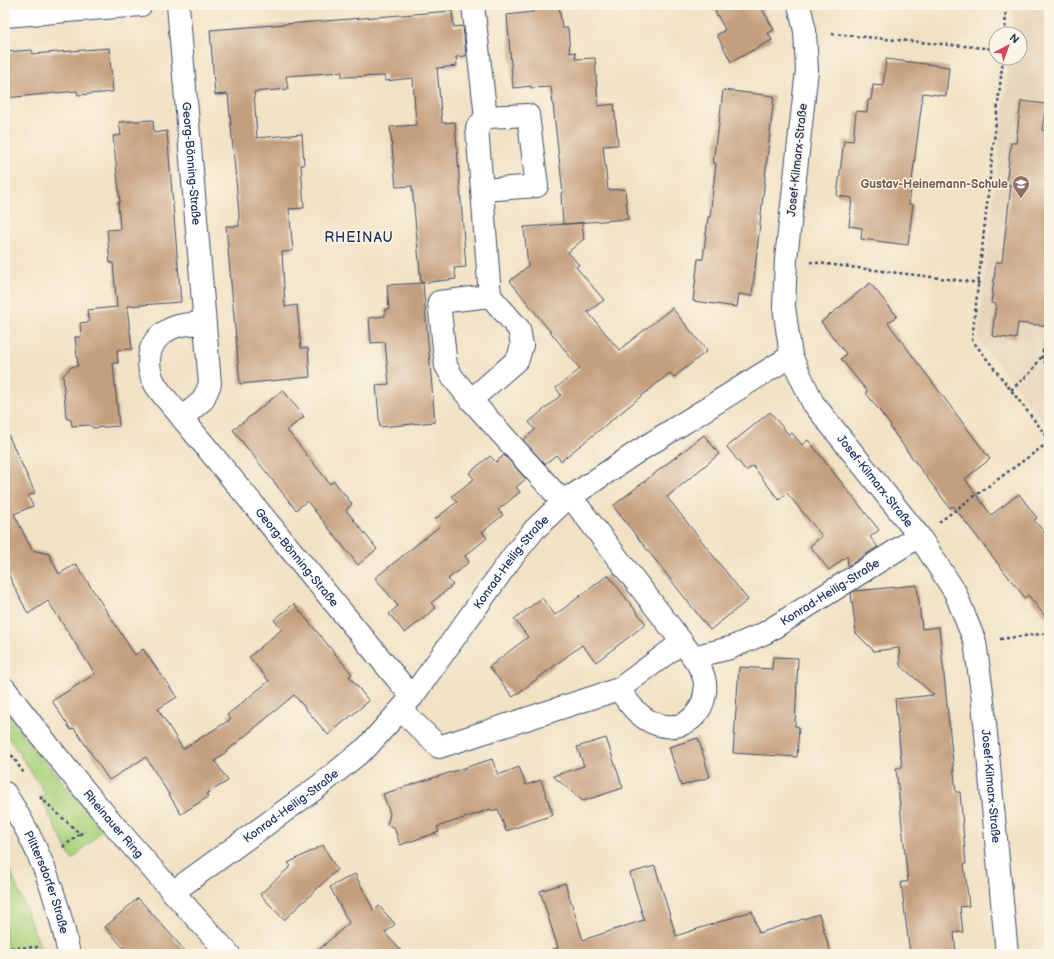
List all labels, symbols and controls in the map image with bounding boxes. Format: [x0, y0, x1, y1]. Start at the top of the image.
north arrow [988, 26, 1028, 66]
text: N [1007, 31, 1022, 46]
street label: Georg-Bönning-Straße [178, 101, 204, 226]
street label: Josef-Kilmarx-Straße [784, 103, 811, 217]
school or university icon: Gustav-Heinemann-Schule [1011, 174, 1031, 199]
place label: Gustav-Heinemann-Schule [860, 177, 1008, 192]
district label: RHEINAU [324, 229, 394, 246]
street label: Josef-Kilmarx-Straße [833, 432, 916, 531]
street label: Georg-Bönning-Straße [251, 505, 342, 610]
street label: Konrad-Heilig-Straße [470, 513, 552, 612]
street label: Konrad-Heilig-Straße [778, 556, 883, 629]
street label: Josef-Kilmarx-Straße [978, 729, 1003, 844]
street label: Konrad-Heilig-Straße [241, 766, 342, 846]
street label: Rheinauer Ring [80, 787, 146, 862]
street label: Plittersdorfer Straße [20, 828, 71, 935]

